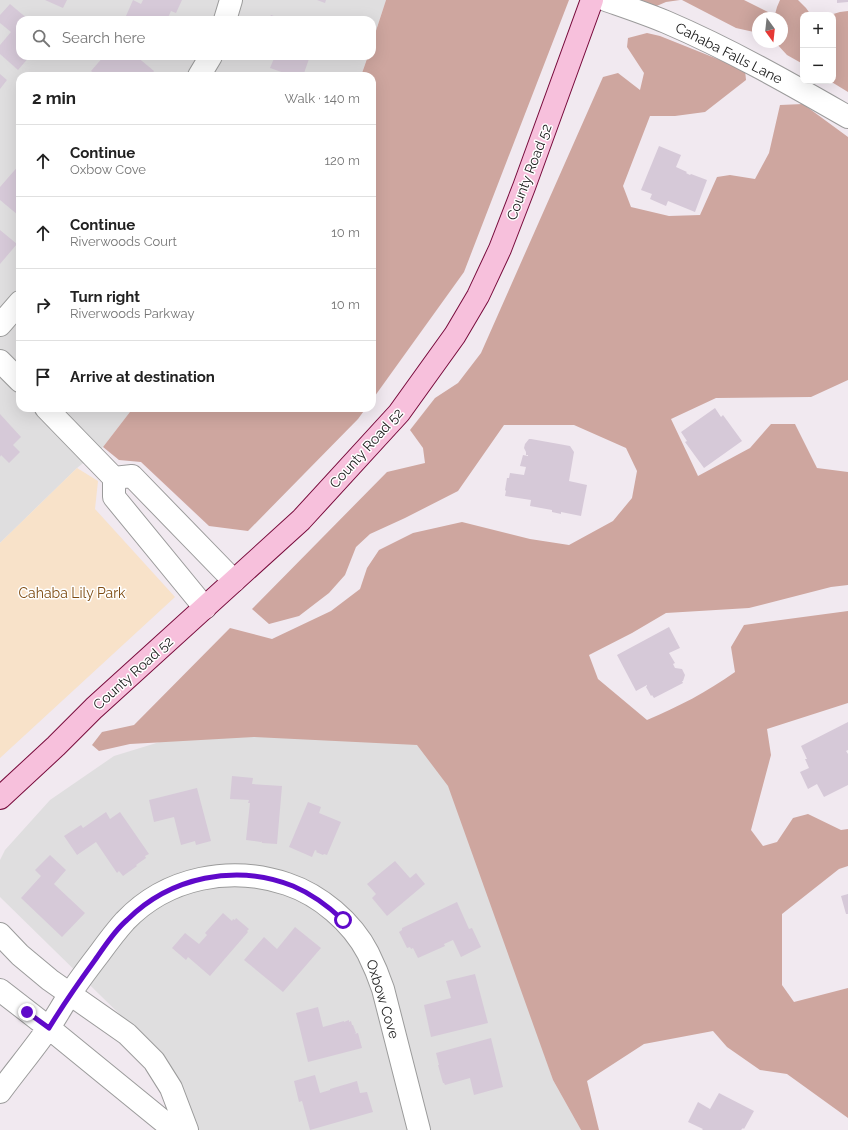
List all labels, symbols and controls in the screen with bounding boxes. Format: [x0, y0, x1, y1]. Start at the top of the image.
north arrow [752, 12, 788, 48]
map controls [800, 12, 836, 84]
button: + [800, 12, 836, 48]
search box [16, 16, 376, 60]
street label: Cahaba Falls Lane [673, 19, 785, 87]
icon: search [30, 27, 52, 49]
text: Search here [62, 29, 145, 47]
button: − [800, 48, 836, 84]
text: 2 min [32, 88, 76, 108]
text: Walk · 140 m [285, 91, 360, 106]
street label: County Road 52 [503, 122, 555, 222]
text: Continue [70, 144, 135, 162]
icon: ahead [32, 150, 54, 172]
text: 120 m [324, 153, 360, 168]
text: Oxbow Cove [70, 162, 146, 177]
text: Continue [70, 216, 135, 234]
icon: ahead [32, 222, 54, 244]
text: 10 m [331, 225, 360, 240]
text: Riverwoods Court [70, 234, 177, 249]
text: Turn right [70, 288, 140, 306]
icon: right [32, 294, 54, 316]
text: 10 m [331, 297, 360, 312]
text: Riverwoods Parkway [70, 306, 195, 321]
icon: arrive [32, 366, 54, 388]
text: Arrive at destination [70, 368, 215, 386]
street label: County Road 52 [326, 405, 406, 491]
park label: Cahaba Lily Park [18, 585, 126, 601]
street label: County Road 52 [90, 633, 176, 713]
route start [334, 911, 352, 929]
street label: Oxbow Cove [363, 958, 403, 1040]
route end [18, 1003, 36, 1021]

